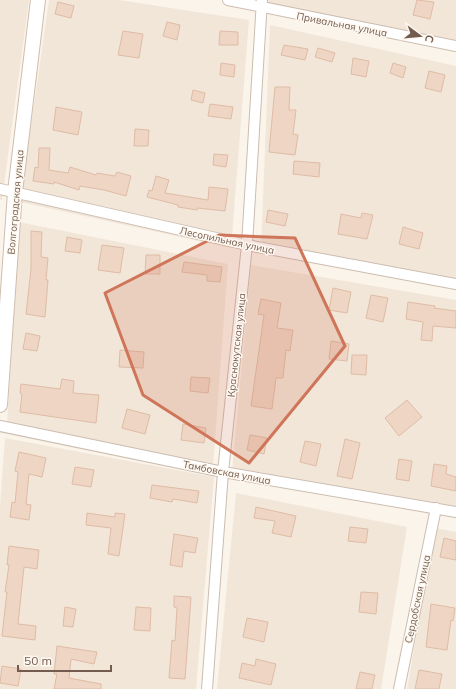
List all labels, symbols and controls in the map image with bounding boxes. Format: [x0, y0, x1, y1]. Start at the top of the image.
street label: Привальная улица [295, 9, 388, 40]
north arrow [400, 16, 440, 56]
text: С [422, 33, 437, 45]
street label: Волгоградская улица [4, 149, 27, 255]
street label: Лесопильная улица [178, 224, 275, 257]
street label: Краснокутская улица [225, 292, 248, 398]
street label: Тамбовская улица [182, 458, 272, 487]
street label: Сердобская улица [402, 554, 433, 644]
scale bar [18, 647, 111, 673]
text: 50 m [24, 653, 52, 668]

